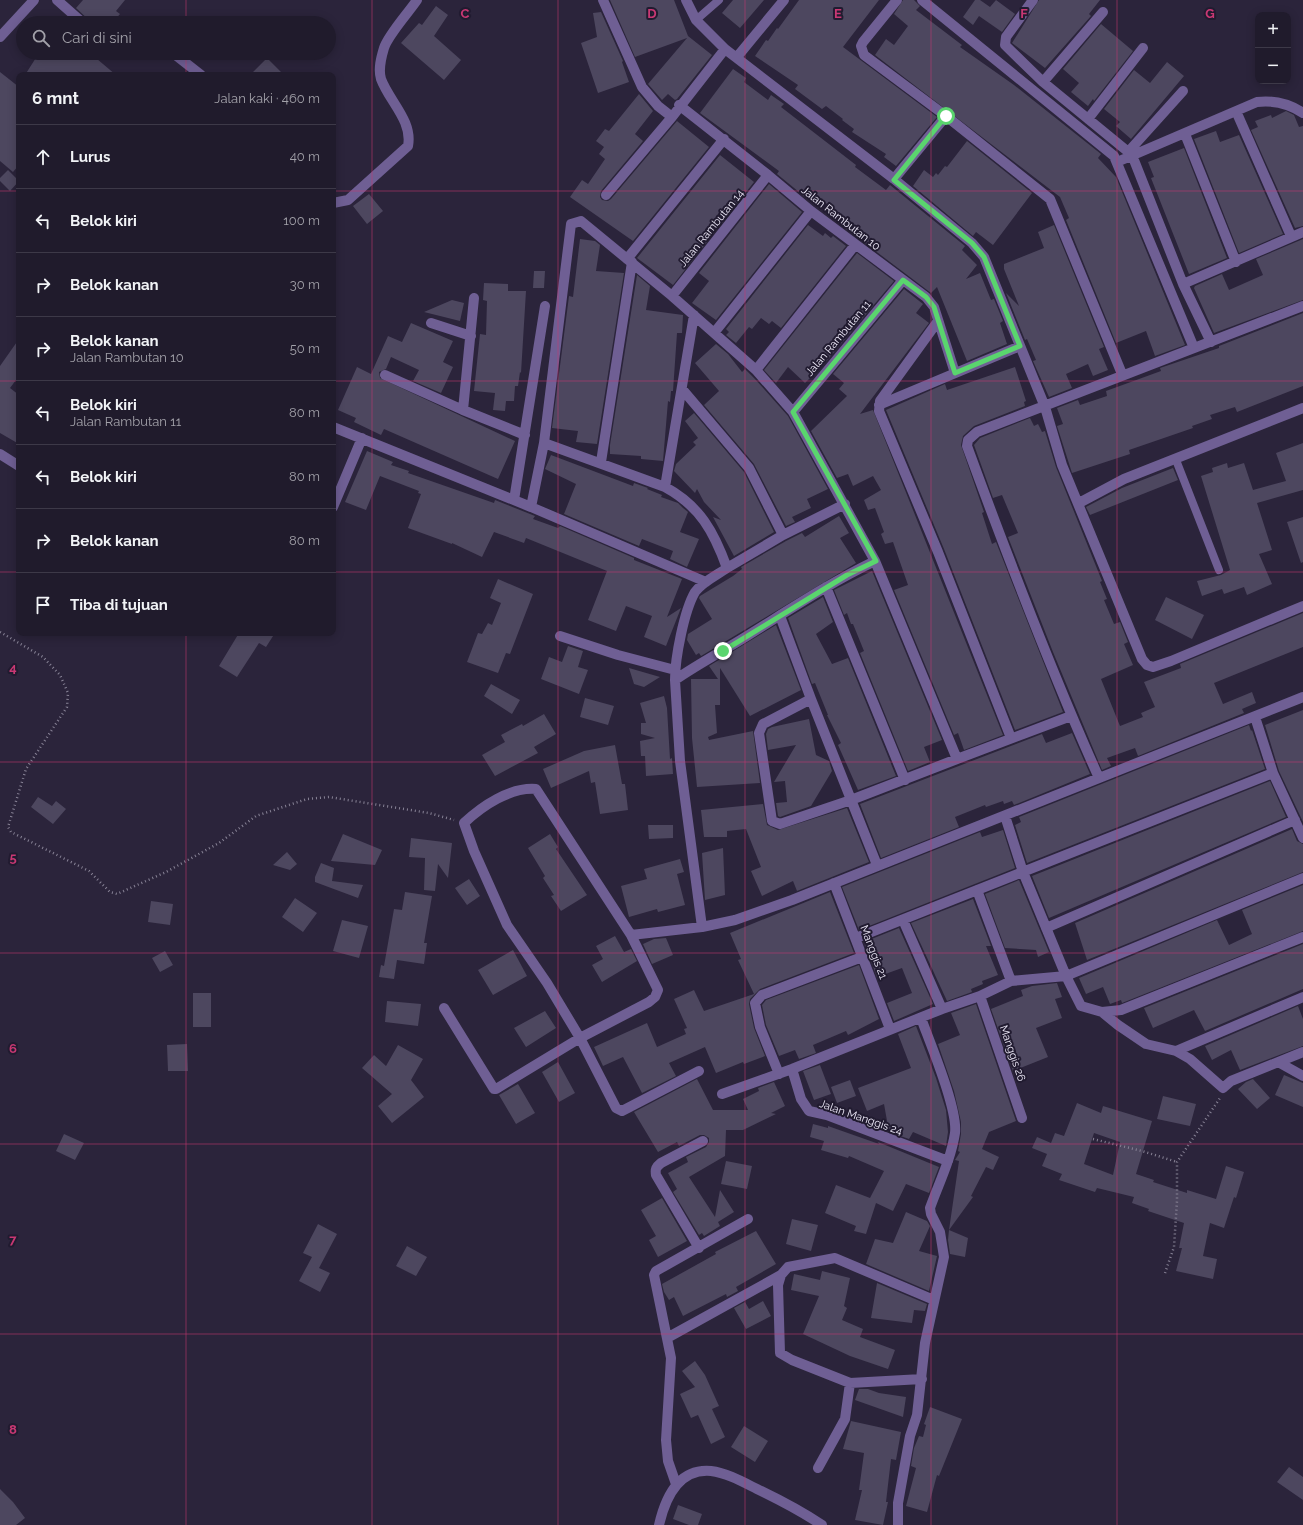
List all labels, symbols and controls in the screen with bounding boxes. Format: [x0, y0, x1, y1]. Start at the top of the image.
text: C [461, 6, 470, 21]
text: D [647, 6, 657, 21]
text: E [834, 6, 842, 21]
text: F [1020, 6, 1028, 21]
text: G [1205, 6, 1215, 21]
map controls [1255, 12, 1291, 84]
button: + [1255, 12, 1291, 48]
search box [16, 16, 336, 60]
icon: search [30, 27, 52, 49]
text: Cari di sini [62, 29, 132, 47]
button: − [1255, 48, 1291, 84]
text: 6 mnt [32, 88, 79, 108]
text: Jalan kaki · 460 m [214, 91, 320, 106]
route start [937, 107, 955, 125]
icon: ahead [32, 146, 54, 168]
text: Lurus [70, 148, 111, 166]
text: 40 m [290, 149, 320, 164]
street label: Jalan Rambutan 10 [799, 184, 883, 253]
street label: Jalan Rambutan 14 [676, 187, 747, 270]
icon: left [32, 210, 54, 232]
text: Belok kiri [70, 212, 137, 230]
text: 100 m [283, 213, 320, 228]
icon: right [32, 274, 54, 296]
text: Belok kanan [70, 276, 159, 294]
text: 30 m [290, 277, 320, 292]
street label: Jalan Rambutan 11 [803, 298, 874, 379]
text: Belok kanan [70, 332, 159, 350]
icon: right [32, 338, 54, 360]
text: 50 m [290, 341, 320, 356]
text: Jalan Rambutan 10 [70, 350, 184, 365]
text: Belok kiri [70, 396, 137, 414]
icon: left [32, 402, 54, 424]
text: 80 m [289, 405, 320, 420]
text: Jalan Rambutan 11 [70, 414, 181, 429]
icon: left [32, 466, 54, 488]
text: Belok kiri [70, 468, 137, 486]
text: 80 m [289, 469, 320, 484]
icon: right [32, 530, 54, 552]
text: Belok kanan [70, 532, 159, 550]
text: 80 m [289, 533, 320, 548]
icon: arrive [32, 594, 54, 616]
text: Tiba di tujuan [70, 596, 168, 614]
route end [714, 642, 732, 660]
text: 4 [9, 660, 17, 675]
text: 5 [9, 850, 17, 865]
street label: Manggis 21 [857, 923, 890, 981]
street label: Manggis 26 [997, 1023, 1028, 1083]
text: 6 [9, 1041, 17, 1056]
street label: Jalan Manggis 24 [817, 1097, 904, 1138]
text: 7 [9, 1232, 17, 1247]
text: 8 [9, 1422, 17, 1437]

